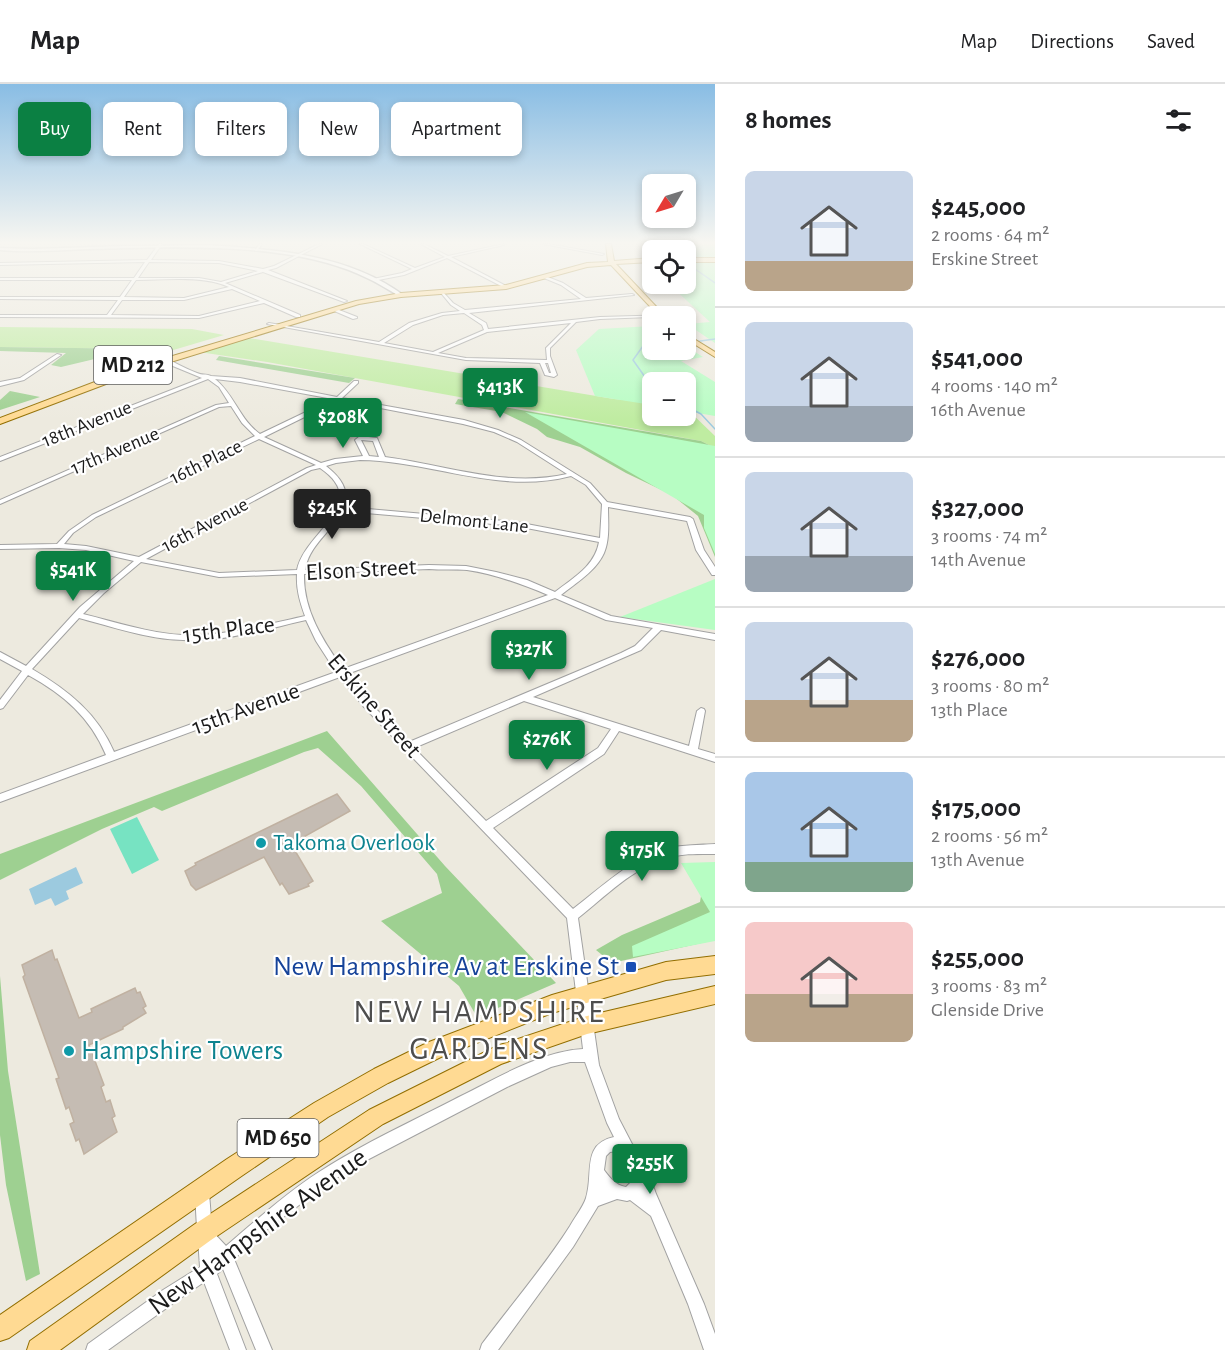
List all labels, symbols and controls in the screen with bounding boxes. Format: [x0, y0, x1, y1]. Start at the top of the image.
text: Map [30, 27, 80, 55]
text: Map [961, 31, 997, 52]
text: Directions [1030, 31, 1114, 52]
text: Saved [1147, 31, 1195, 52]
chip: Buy [18, 102, 91, 156]
chip: Rent [103, 102, 183, 156]
chip: Filters [195, 102, 287, 156]
chip: New [299, 102, 379, 156]
chip: Apartment [391, 102, 522, 156]
icon: filters [1162, 104, 1195, 137]
text: 8 homes [745, 107, 832, 133]
north arrow [642, 174, 696, 228]
map controls [642, 174, 696, 426]
text: $245,000 [931, 194, 1026, 220]
icon: home [793, 195, 865, 267]
text: 2 rooms · 64 m² [931, 225, 1049, 245]
button: locate [642, 240, 696, 294]
text: Erskine Street [931, 249, 1038, 269]
button: + [642, 306, 696, 360]
text: $541,000 [931, 345, 1023, 371]
road number: MD 212 [94, 346, 172, 384]
icon: home [793, 346, 865, 418]
pin: $413K [458, 368, 542, 419]
button: − [642, 372, 696, 426]
text: 4 rooms · 140 m² [931, 376, 1058, 396]
text: $413K [477, 377, 523, 397]
street label: 18th Avenue [39, 397, 135, 451]
pin: $208K [301, 398, 385, 449]
text: 16th Avenue [931, 400, 1026, 420]
text: $208K [318, 407, 368, 427]
street label: 17th Avenue [68, 424, 162, 478]
street label: 16th Place [167, 436, 245, 488]
pin: $245K [290, 489, 374, 540]
street label: 16th Avenue [159, 494, 251, 556]
text: $327,000 [931, 495, 1024, 521]
icon: home [793, 496, 865, 568]
text: $245K [308, 498, 356, 518]
street label: Delmont Lane [418, 505, 530, 537]
text: 3 rooms · 74 m² [931, 526, 1047, 546]
text: 14th Avenue [931, 550, 1026, 570]
pin: $541K [31, 551, 115, 602]
street label: Elson Street [305, 555, 417, 585]
text: $541K [50, 560, 96, 580]
street label: 15th Place [182, 612, 276, 648]
pin: $327K [487, 630, 571, 681]
text: $327K [505, 639, 553, 659]
text: $276,000 [931, 645, 1025, 671]
icon: home [793, 646, 865, 718]
street label: Erskine Street [323, 650, 425, 763]
text: 3 rooms · 80 m² [931, 676, 1049, 696]
street label: 15th Avenue [189, 679, 303, 739]
text: 13th Place [931, 700, 1008, 720]
pin: $276K [505, 720, 589, 771]
text: $276K [523, 729, 571, 749]
text: $175,000 [931, 795, 1021, 821]
icon: home [793, 796, 865, 868]
text: 2 rooms · 56 m² [931, 826, 1048, 846]
place label: Takoma Overlook [273, 831, 435, 855]
pin: $175K [600, 831, 684, 882]
marker: Takoma Overlook [254, 836, 268, 850]
text: $175K [619, 840, 665, 860]
text: 13th Avenue [931, 850, 1025, 870]
text: $255,000 [931, 945, 1024, 971]
icon: home [793, 946, 865, 1018]
place label: New Hampshire Av at Erskine St [273, 953, 619, 981]
marker: New Hampshire Av at Erskine St [624, 960, 638, 974]
text: 3 rooms · 83 m² [931, 976, 1047, 996]
district label: NEW HAMPSHIRE GARDENS [353, 996, 605, 1065]
text: Glenside Drive [931, 1000, 1044, 1020]
place label: Hampshire Towers [81, 1037, 283, 1065]
marker: Hampshire Towers [62, 1044, 76, 1058]
road number: MD 650 [238, 1119, 318, 1157]
street label: New Hampshire Avenue [143, 1143, 373, 1321]
pin: $255K [608, 1144, 692, 1195]
text: $255K [626, 1153, 674, 1173]

